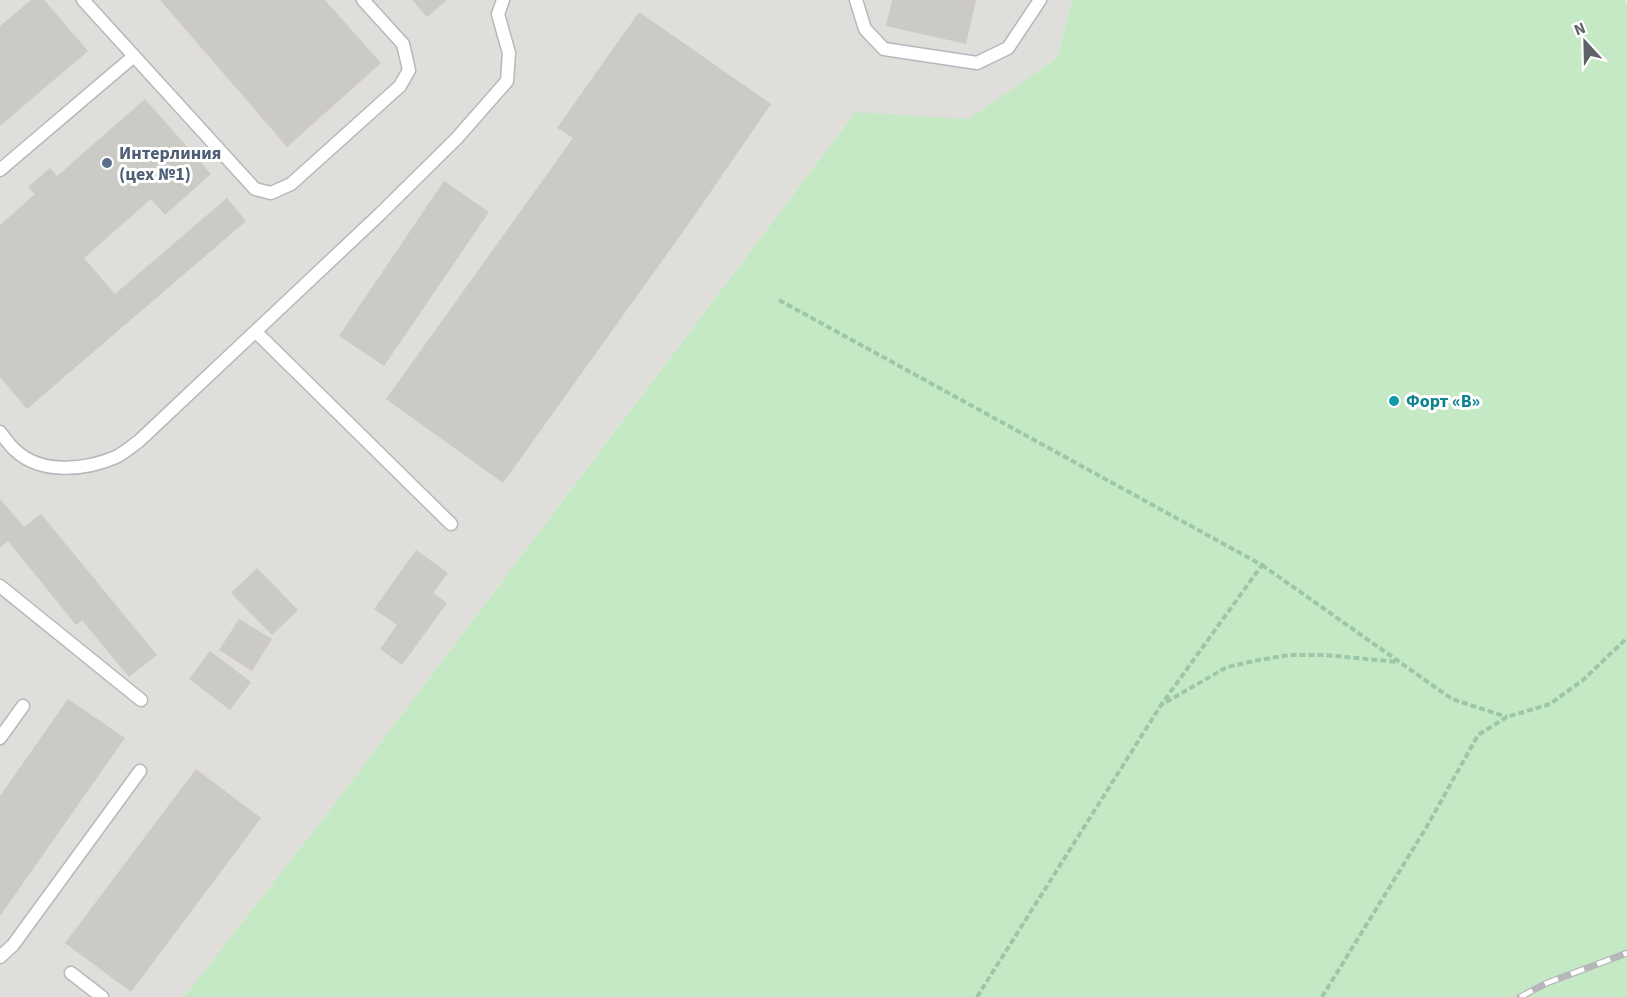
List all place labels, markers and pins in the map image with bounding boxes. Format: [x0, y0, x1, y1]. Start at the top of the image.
place label: Интерлиния (цех №1) [119, 141, 221, 187]
marker: Интерлиния (цех №1) [100, 156, 114, 170]
place label: Форт «В» [1406, 389, 1480, 414]
marker: Форт «В» [1387, 394, 1401, 408]

